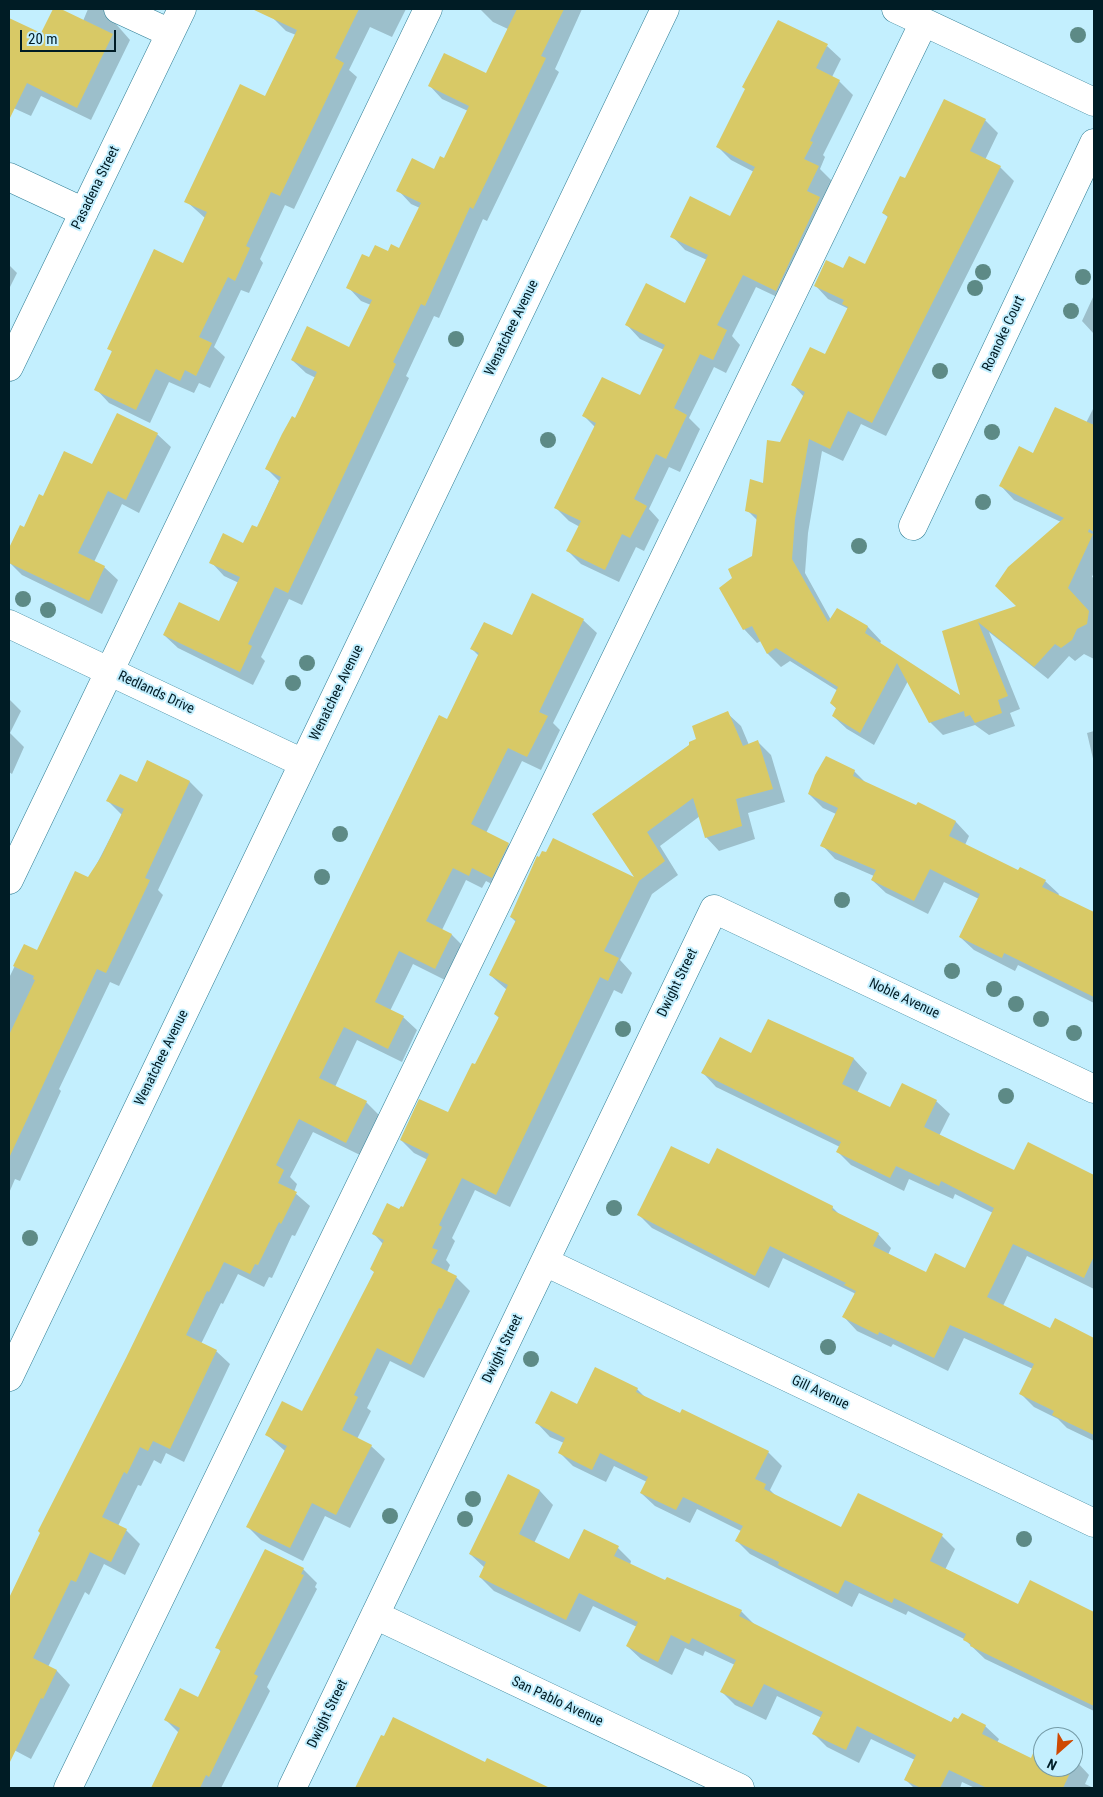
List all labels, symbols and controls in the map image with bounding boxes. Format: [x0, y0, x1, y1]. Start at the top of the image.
scale bar [22, 20, 119, 52]
text: 20 m [28, 30, 58, 48]
street label: Pasadena Street [69, 144, 123, 232]
street label: Wenatchee Avenue [482, 277, 542, 379]
street label: Roanoke Court [979, 294, 1029, 374]
street label: Wenatchee Avenue [307, 642, 367, 744]
street label: Redlands Drive [115, 668, 197, 718]
street label: Dwight Street [654, 946, 702, 1020]
street label: Noble Avenue [866, 975, 942, 1023]
street label: Wenatchee Avenue [132, 1007, 192, 1109]
street label: Dwight Street [479, 1312, 527, 1386]
street label: Gill Avenue [789, 1372, 851, 1414]
street label: San Pablo Avenue [509, 1673, 605, 1731]
street label: Dwight Street [304, 1677, 352, 1751]
north arrow [1033, 1727, 1083, 1777]
text: N [1045, 1756, 1059, 1774]

